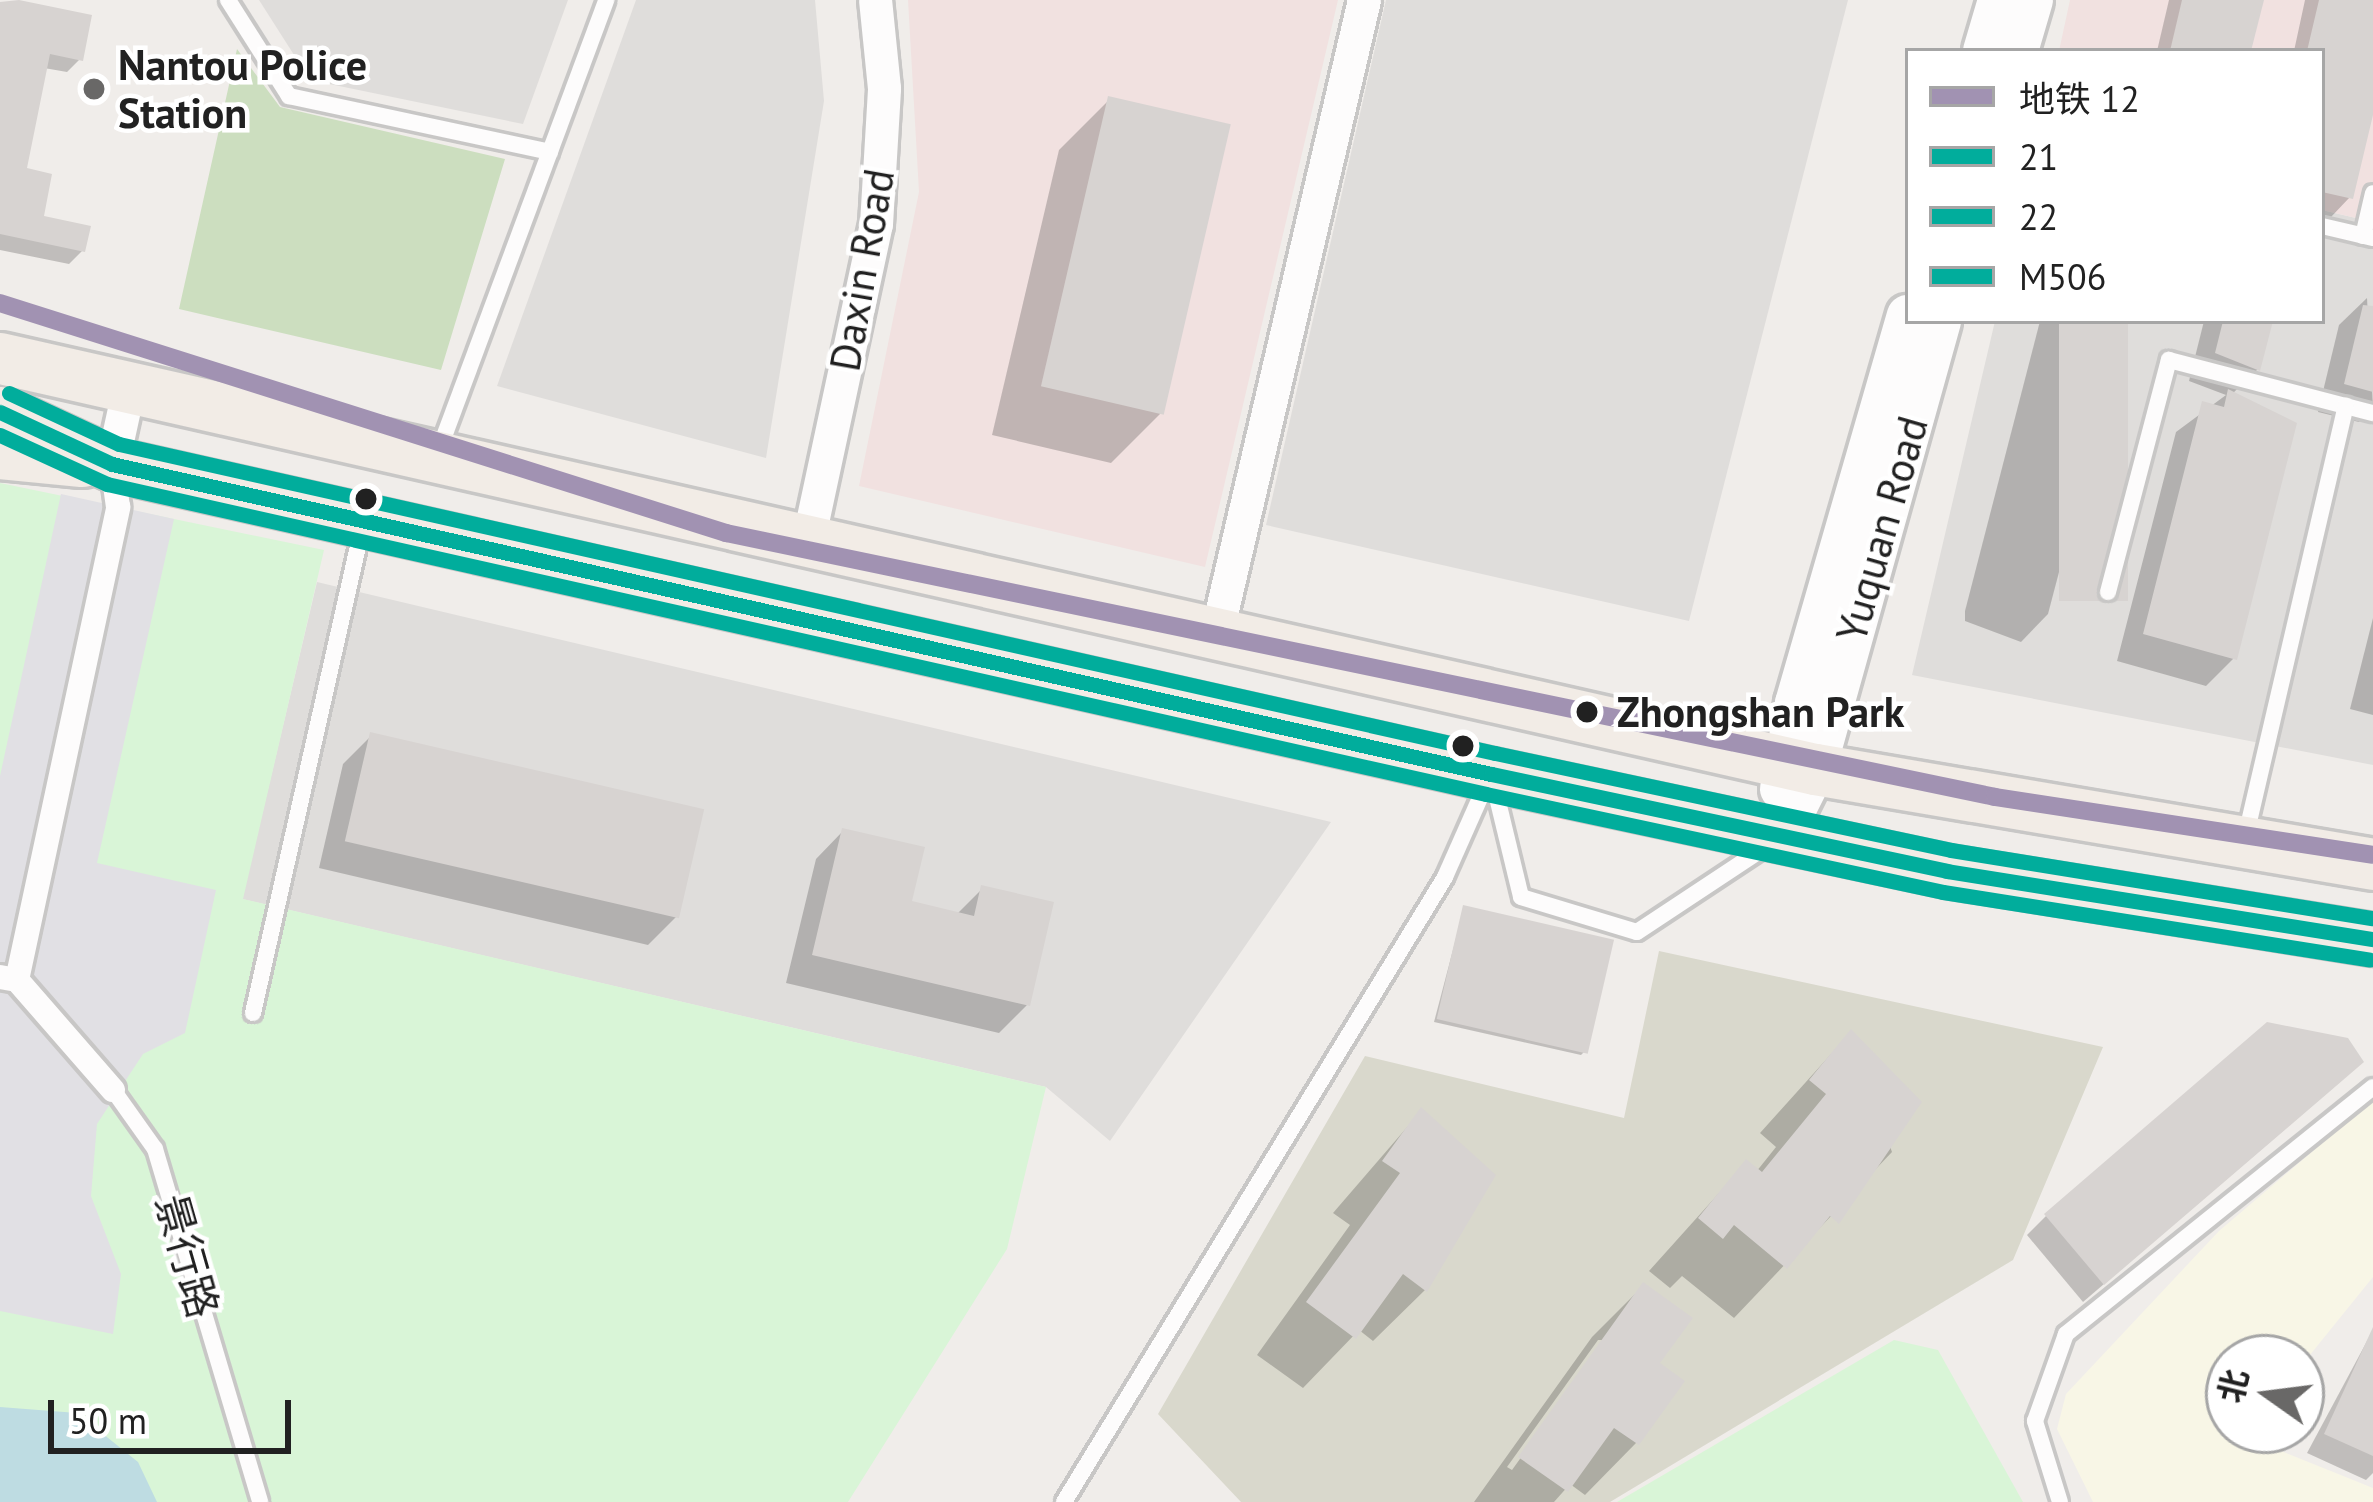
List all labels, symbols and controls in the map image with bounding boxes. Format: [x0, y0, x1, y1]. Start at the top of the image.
place label: Nantou Police Station [118, 40, 367, 138]
legend [1905, 48, 2325, 324]
text: 地铁 12 [2019, 75, 2140, 122]
marker: Nantou Police Station [81, 76, 107, 102]
text: 21 [2019, 133, 2058, 180]
street label: Daxin Road [819, 165, 905, 375]
text: 22 [2019, 193, 2058, 240]
text: M506 [2019, 253, 2106, 300]
street label: Yuquan Road [1826, 410, 1938, 648]
unlabelled marker [355, 488, 377, 510]
place label: Zhongshan Park [1617, 687, 1904, 737]
marker: Zhongshan Park [1568, 693, 1606, 731]
unlabelled marker [1452, 735, 1474, 757]
street label: 景行路 [145, 1188, 229, 1324]
north arrow [2205, 1334, 2325, 1454]
text: 北 [2208, 1365, 2257, 1407]
scale bar [54, 1376, 297, 1450]
text: 50 m [69, 1397, 147, 1444]

